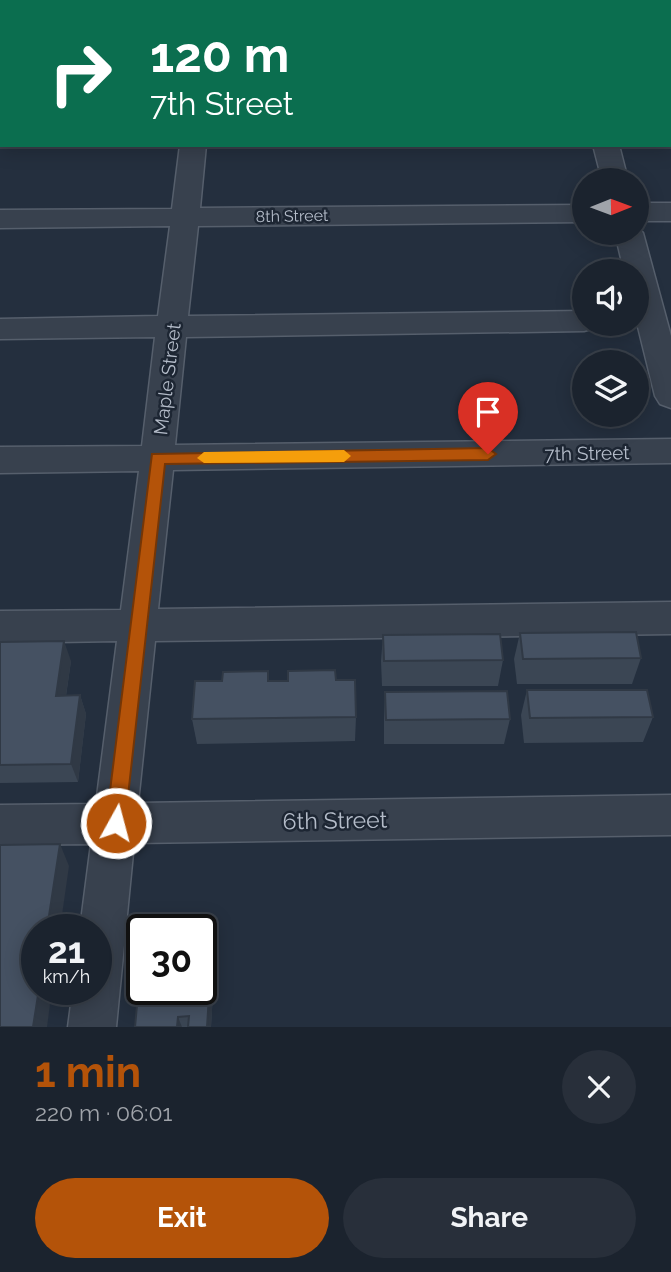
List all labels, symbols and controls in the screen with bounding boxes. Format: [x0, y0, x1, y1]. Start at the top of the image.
text: 120 m [150, 26, 289, 83]
icon: right [35, 28, 126, 119]
text: 7th Street [150, 85, 293, 122]
north arrow [572, 168, 649, 245]
map controls [572, 168, 649, 427]
street label: 8th Street [256, 206, 329, 226]
button: sound [572, 259, 649, 336]
street label: Maple Street [149, 321, 185, 436]
button: layers [572, 350, 649, 427]
pin [458, 382, 518, 454]
icon: arrive [469, 393, 507, 431]
street label: 7th Street [544, 441, 630, 465]
position arrow [79, 786, 153, 860]
street label: 6th Street [282, 806, 388, 834]
speed limit sign: 30 [126, 914, 217, 1005]
text: 21 [48, 930, 85, 971]
text: km/h [43, 966, 90, 987]
text: 1 min [35, 1048, 141, 1097]
button: close [562, 1050, 636, 1124]
text: 220 m · 06:01 [35, 1099, 172, 1126]
button: Exit [35, 1178, 329, 1258]
button: Share [343, 1178, 636, 1258]

